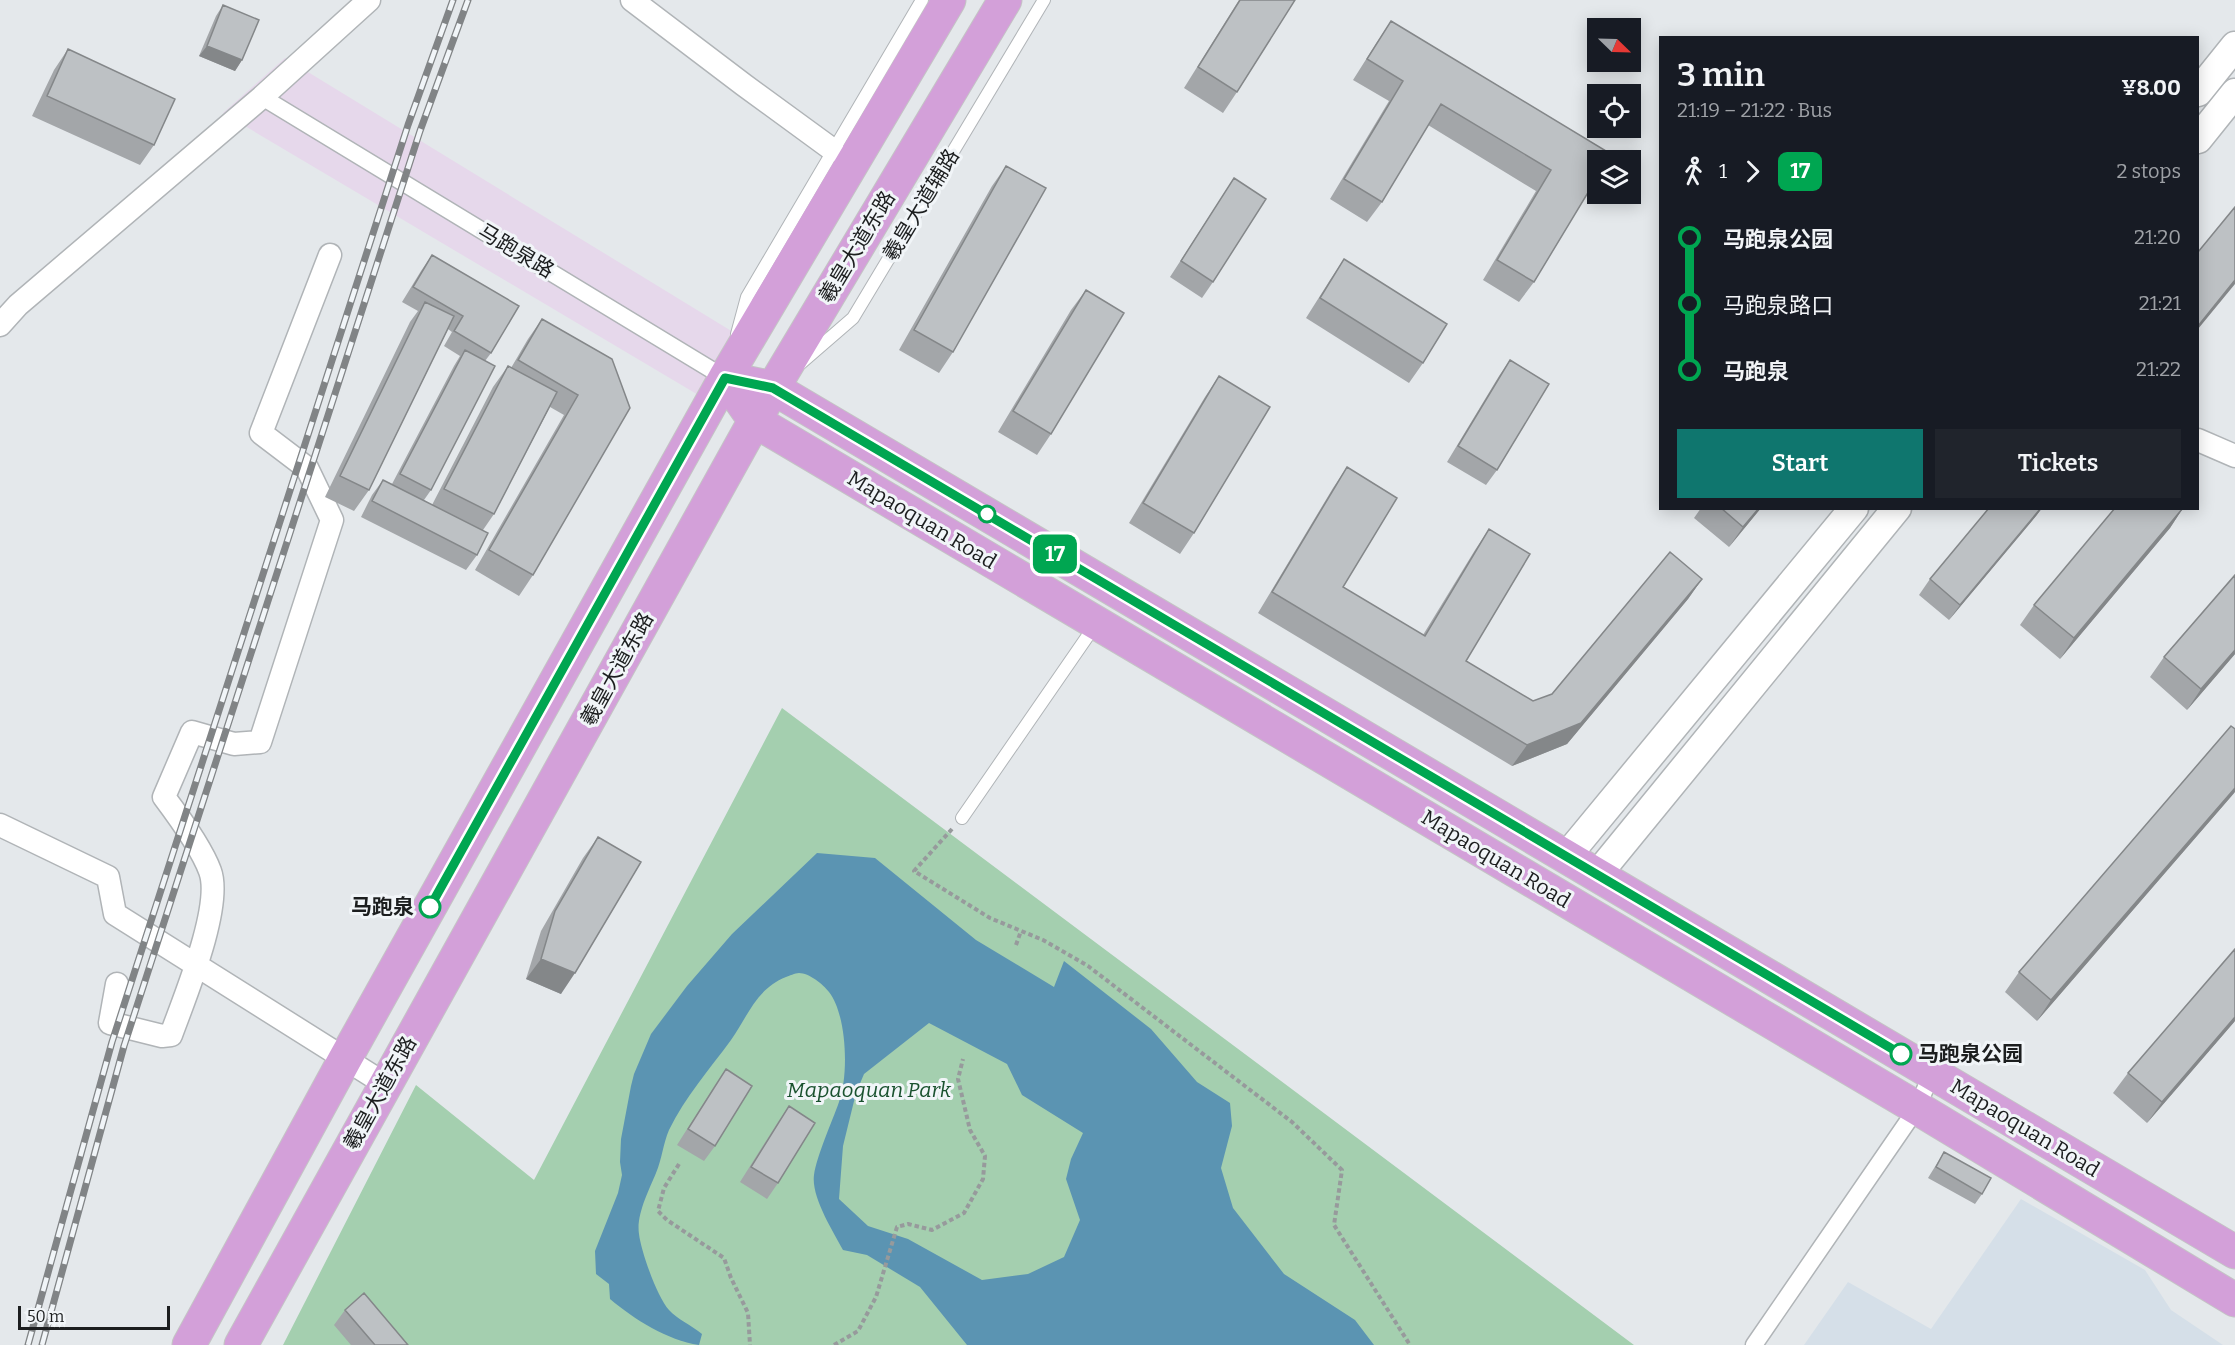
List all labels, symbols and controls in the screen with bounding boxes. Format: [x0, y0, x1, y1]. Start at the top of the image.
north arrow [1587, 18, 1641, 72]
map controls [1587, 18, 1641, 204]
text: 3 min [1677, 55, 1765, 95]
text: ¥8.00 [2121, 74, 2181, 101]
button: locate [1587, 84, 1641, 138]
text: 21:19 – 21:22 · Bus [1677, 98, 1832, 122]
street label: 羲皇大道辅路 [877, 144, 965, 266]
button: layers [1587, 150, 1641, 204]
icon: walk [1677, 155, 1710, 188]
icon: forward [1736, 155, 1769, 188]
text: 17 [1790, 158, 1810, 184]
text: 1 [1719, 159, 1727, 183]
text: 2 stops [2117, 159, 2181, 183]
street label: 羲皇大道东路 [813, 186, 901, 308]
street label: 马跑泉路 [473, 218, 559, 284]
text: 21:20 [2134, 225, 2181, 249]
text: 马跑泉公园 [1723, 226, 1833, 253]
text: 21:21 [2139, 291, 2181, 315]
text: 马跑泉路口 [1723, 292, 1833, 319]
text: 21:22 [2136, 357, 2181, 381]
text: 马跑泉 [1723, 358, 1789, 385]
button: Start [1677, 429, 1923, 498]
button: Tickets [1935, 429, 2181, 498]
street label: Mapaoquan Road [843, 465, 1001, 575]
unlabelled marker [978, 505, 996, 523]
line badge: 17 [1028, 534, 1082, 574]
text: 17 [1045, 541, 1065, 567]
street label: 羲皇大道东路 [575, 608, 659, 730]
street label: Mapaoquan Road [1417, 804, 1575, 914]
place label: 马跑泉 [351, 894, 414, 920]
marker: 马跑泉 [419, 896, 441, 918]
street label: 羲皇大道东路 [338, 1032, 422, 1154]
place label: 马跑泉公园 [1918, 1041, 2023, 1067]
marker: 马跑泉公园 [1890, 1043, 1912, 1065]
street label: Mapaoquan Road [1946, 1073, 2104, 1183]
park label: Mapaoquan Park [787, 1077, 952, 1103]
scale bar [18, 1303, 170, 1330]
text: 50 m [27, 1307, 64, 1326]

